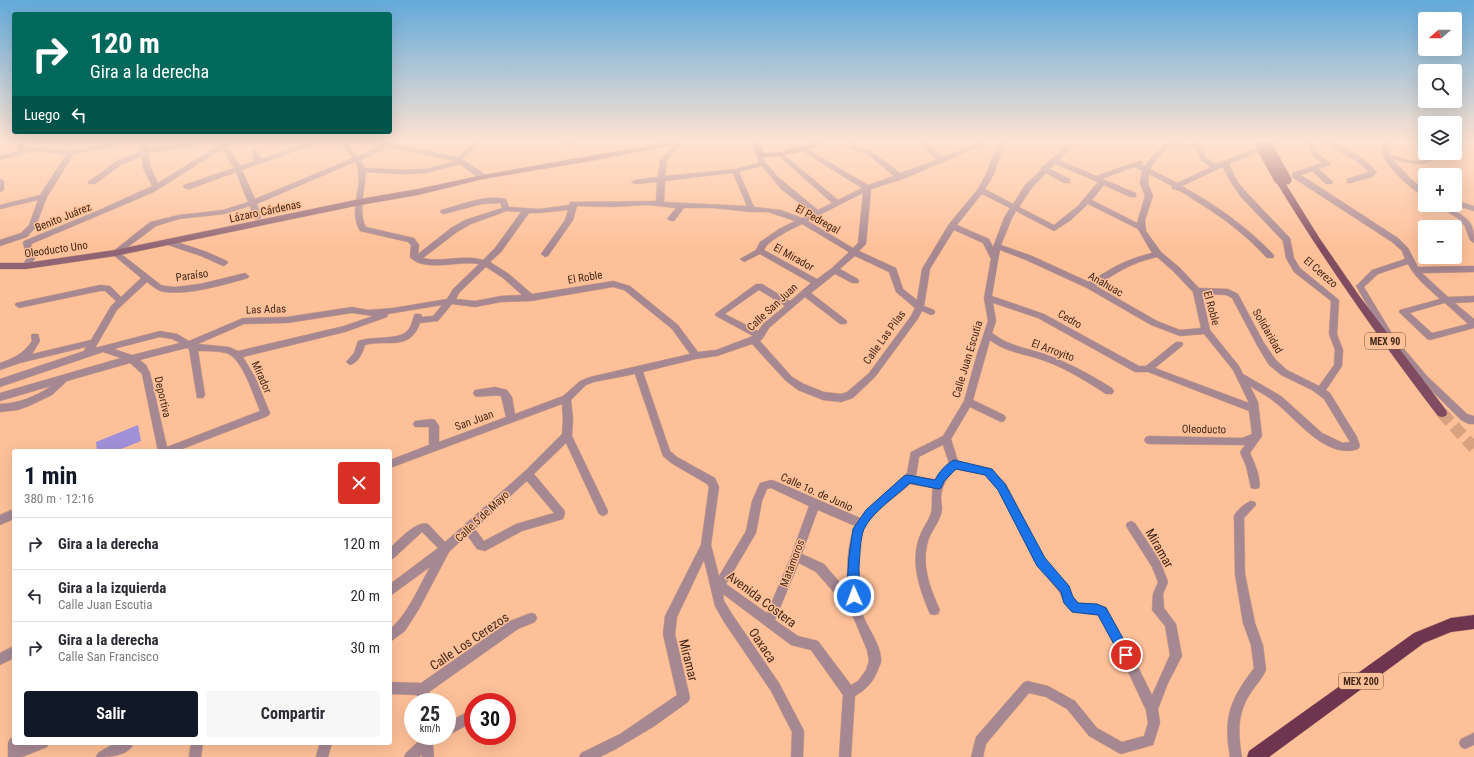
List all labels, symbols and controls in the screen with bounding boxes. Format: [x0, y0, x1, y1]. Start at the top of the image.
north arrow [1418, 12, 1462, 56]
map controls [1418, 12, 1462, 264]
text: 120 m [90, 27, 160, 60]
icon: right [24, 28, 76, 80]
text: Gira a la derecha [90, 61, 209, 82]
button: search [1418, 64, 1462, 108]
icon: left [68, 104, 90, 126]
text: Luego [24, 106, 60, 124]
button: layers [1418, 116, 1462, 160]
button: + [1418, 168, 1462, 212]
street label: Lázaro Cárdenas [228, 198, 302, 225]
street label: Benito Juárez [33, 200, 93, 235]
street label: El Pedregal [793, 202, 842, 237]
button: − [1418, 220, 1462, 264]
street label: Oleoducto Uno [24, 239, 89, 260]
street label: El Mirador [771, 241, 817, 274]
street label: El Cerezo [1301, 254, 1341, 291]
street label: Paraíso [175, 267, 210, 284]
street label: El Roble [567, 268, 603, 287]
street label: Anahuac [1086, 269, 1125, 300]
street label: Calle San Juan [744, 281, 800, 334]
street label: El Roble [1201, 290, 1222, 327]
street label: Las Adas [246, 302, 286, 317]
street label: Cedro [1055, 307, 1085, 332]
street label: Solidaridad [1250, 307, 1285, 356]
street label: Calle Las Pilas [860, 308, 908, 367]
street label: Calle Juan Escutia [950, 319, 985, 399]
road number: MEX 90 [1365, 333, 1405, 349]
street label: El Arroyito [1030, 337, 1076, 364]
street label: Mirador [249, 359, 275, 396]
street label: Deportiva [151, 375, 174, 419]
street label: San Juan [453, 408, 495, 433]
street label: Oleoducto [1182, 423, 1227, 436]
text: 1 min [24, 462, 77, 490]
button: close [338, 462, 380, 504]
street label: Calle 1o. de Junio [779, 471, 855, 514]
street label: Calle 5 de Mayo [453, 488, 512, 545]
text: 380 m · 12:16 [24, 491, 94, 506]
street label: Miramar [1142, 526, 1177, 571]
icon: right [24, 533, 46, 555]
text: Gira a la derecha [58, 535, 159, 553]
text: 120 m [343, 535, 380, 553]
street label: Matamoros [777, 538, 807, 589]
street label: Avenida Costera [724, 568, 800, 630]
position arrow [833, 575, 875, 617]
text: Gira a la izquierda [58, 579, 166, 597]
icon: left [24, 585, 46, 607]
text: 20 m [350, 587, 380, 605]
text: Calle Juan Escutia [58, 597, 152, 612]
street label: Calle Los Cerezos [427, 610, 512, 673]
street label: Oaxaca [746, 625, 779, 665]
text: Gira a la derecha [58, 631, 159, 649]
icon: right [24, 637, 46, 659]
street label: Miramar [676, 638, 701, 683]
pin [1109, 638, 1143, 672]
text: 30 m [350, 639, 380, 657]
icon: arrive [1115, 644, 1137, 666]
text: Calle San Francisco [58, 649, 159, 664]
road number: MEX 200 [1339, 673, 1383, 689]
button: Salir [24, 691, 198, 737]
button: Compartir [206, 691, 380, 737]
speed limit sign: 30 [464, 693, 516, 745]
text: 25 [420, 702, 440, 726]
text: km/h [420, 723, 440, 734]

